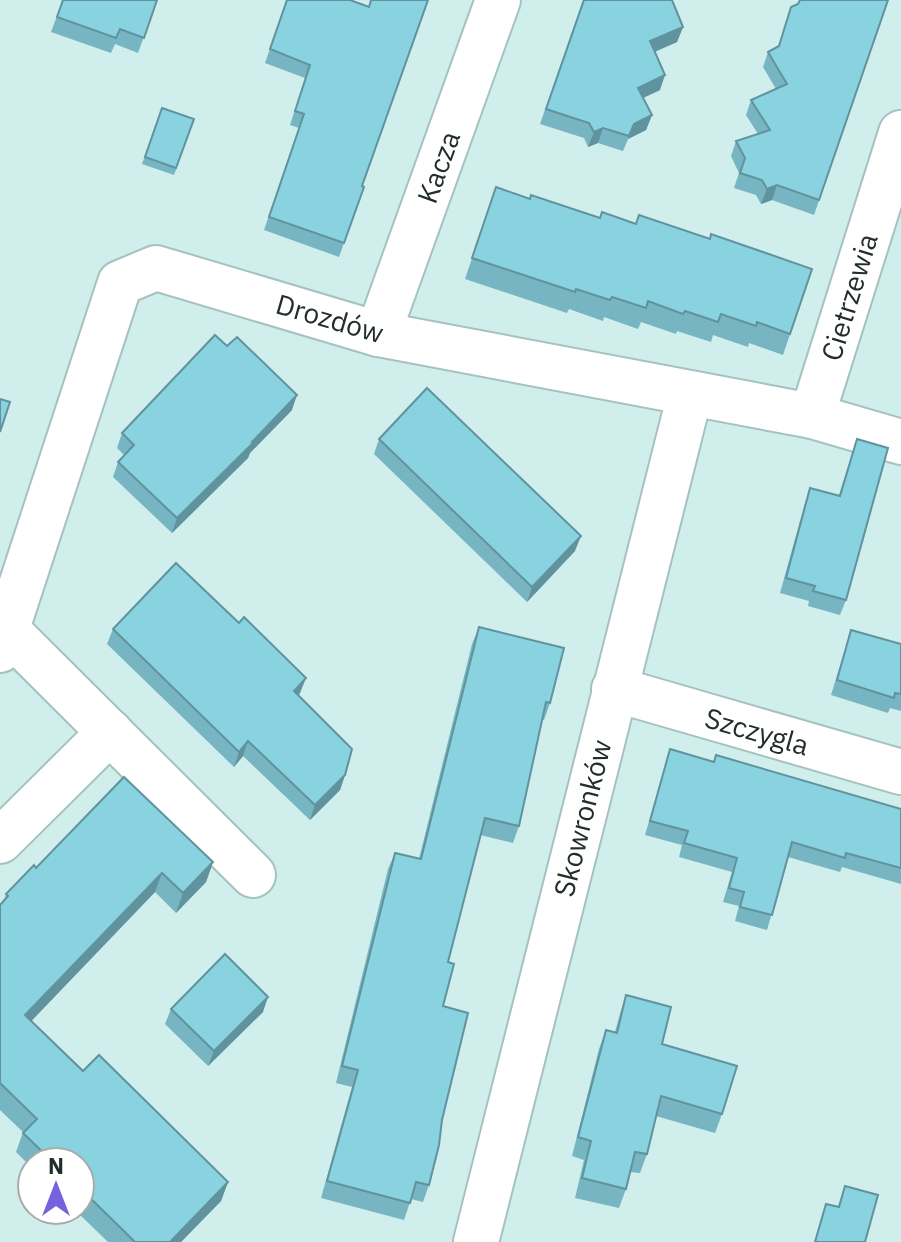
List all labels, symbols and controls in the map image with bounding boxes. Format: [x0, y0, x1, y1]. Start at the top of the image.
street label: Kacza [408, 126, 468, 208]
street label: Cietrzewia [812, 229, 886, 365]
street label: Drozdów [272, 285, 388, 351]
street label: Szczygla [701, 699, 813, 763]
street label: Skowronków [545, 736, 619, 900]
north arrow [16, 1146, 96, 1226]
text: N [48, 1151, 64, 1180]

